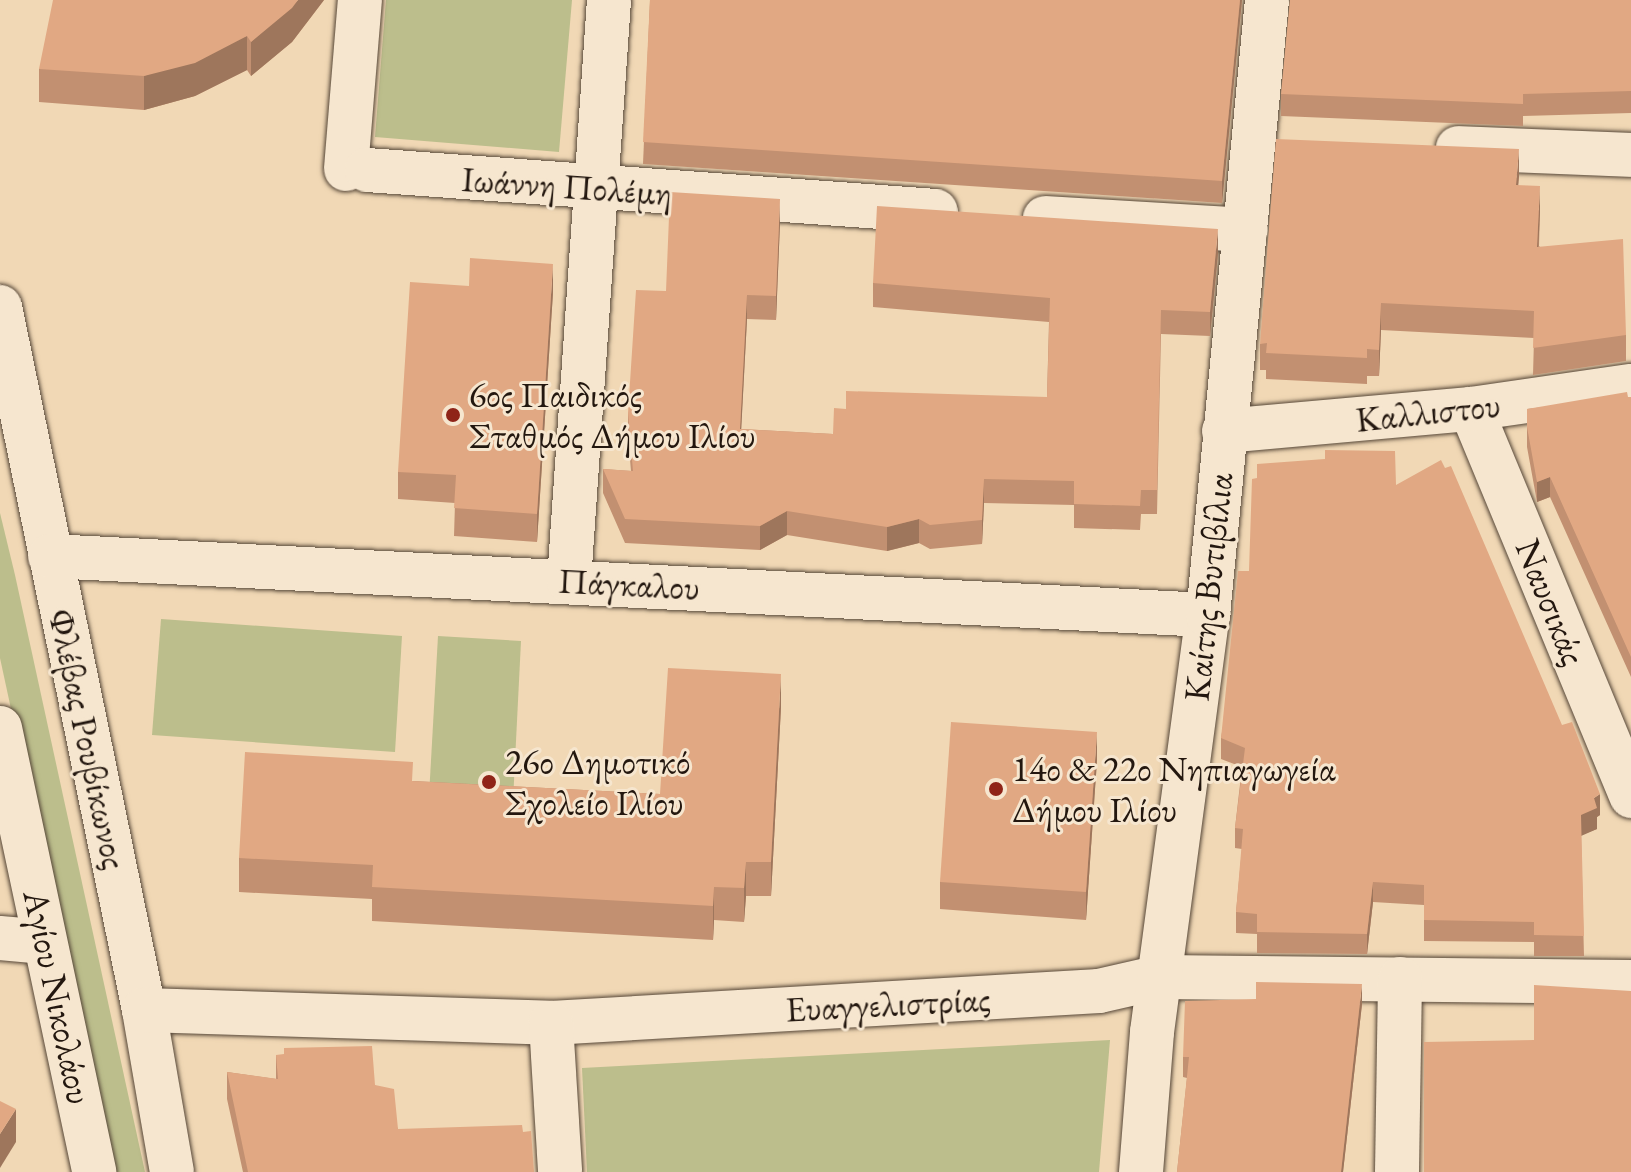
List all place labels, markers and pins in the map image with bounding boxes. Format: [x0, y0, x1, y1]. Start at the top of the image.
place label: 6ος Παιδικός Σταθμός Δήμου Ιλίου [469, 372, 756, 457]
marker: 6ος Παιδικός Σταθμός Δήμου Ιλίου [444, 406, 462, 424]
place label: 26ο Δημοτικό Σχολείο Ιλίου [505, 739, 690, 824]
place label: 14ο & 22ο Νηπιαγωγεία Δήμου Ιλίου [1012, 746, 1335, 831]
marker: 26ο Δημοτικό Σχολείο Ιλίου [480, 773, 498, 791]
marker: 14ο & 22ο Νηπιαγωγεία Δήμου Ιλίου [987, 780, 1005, 798]

